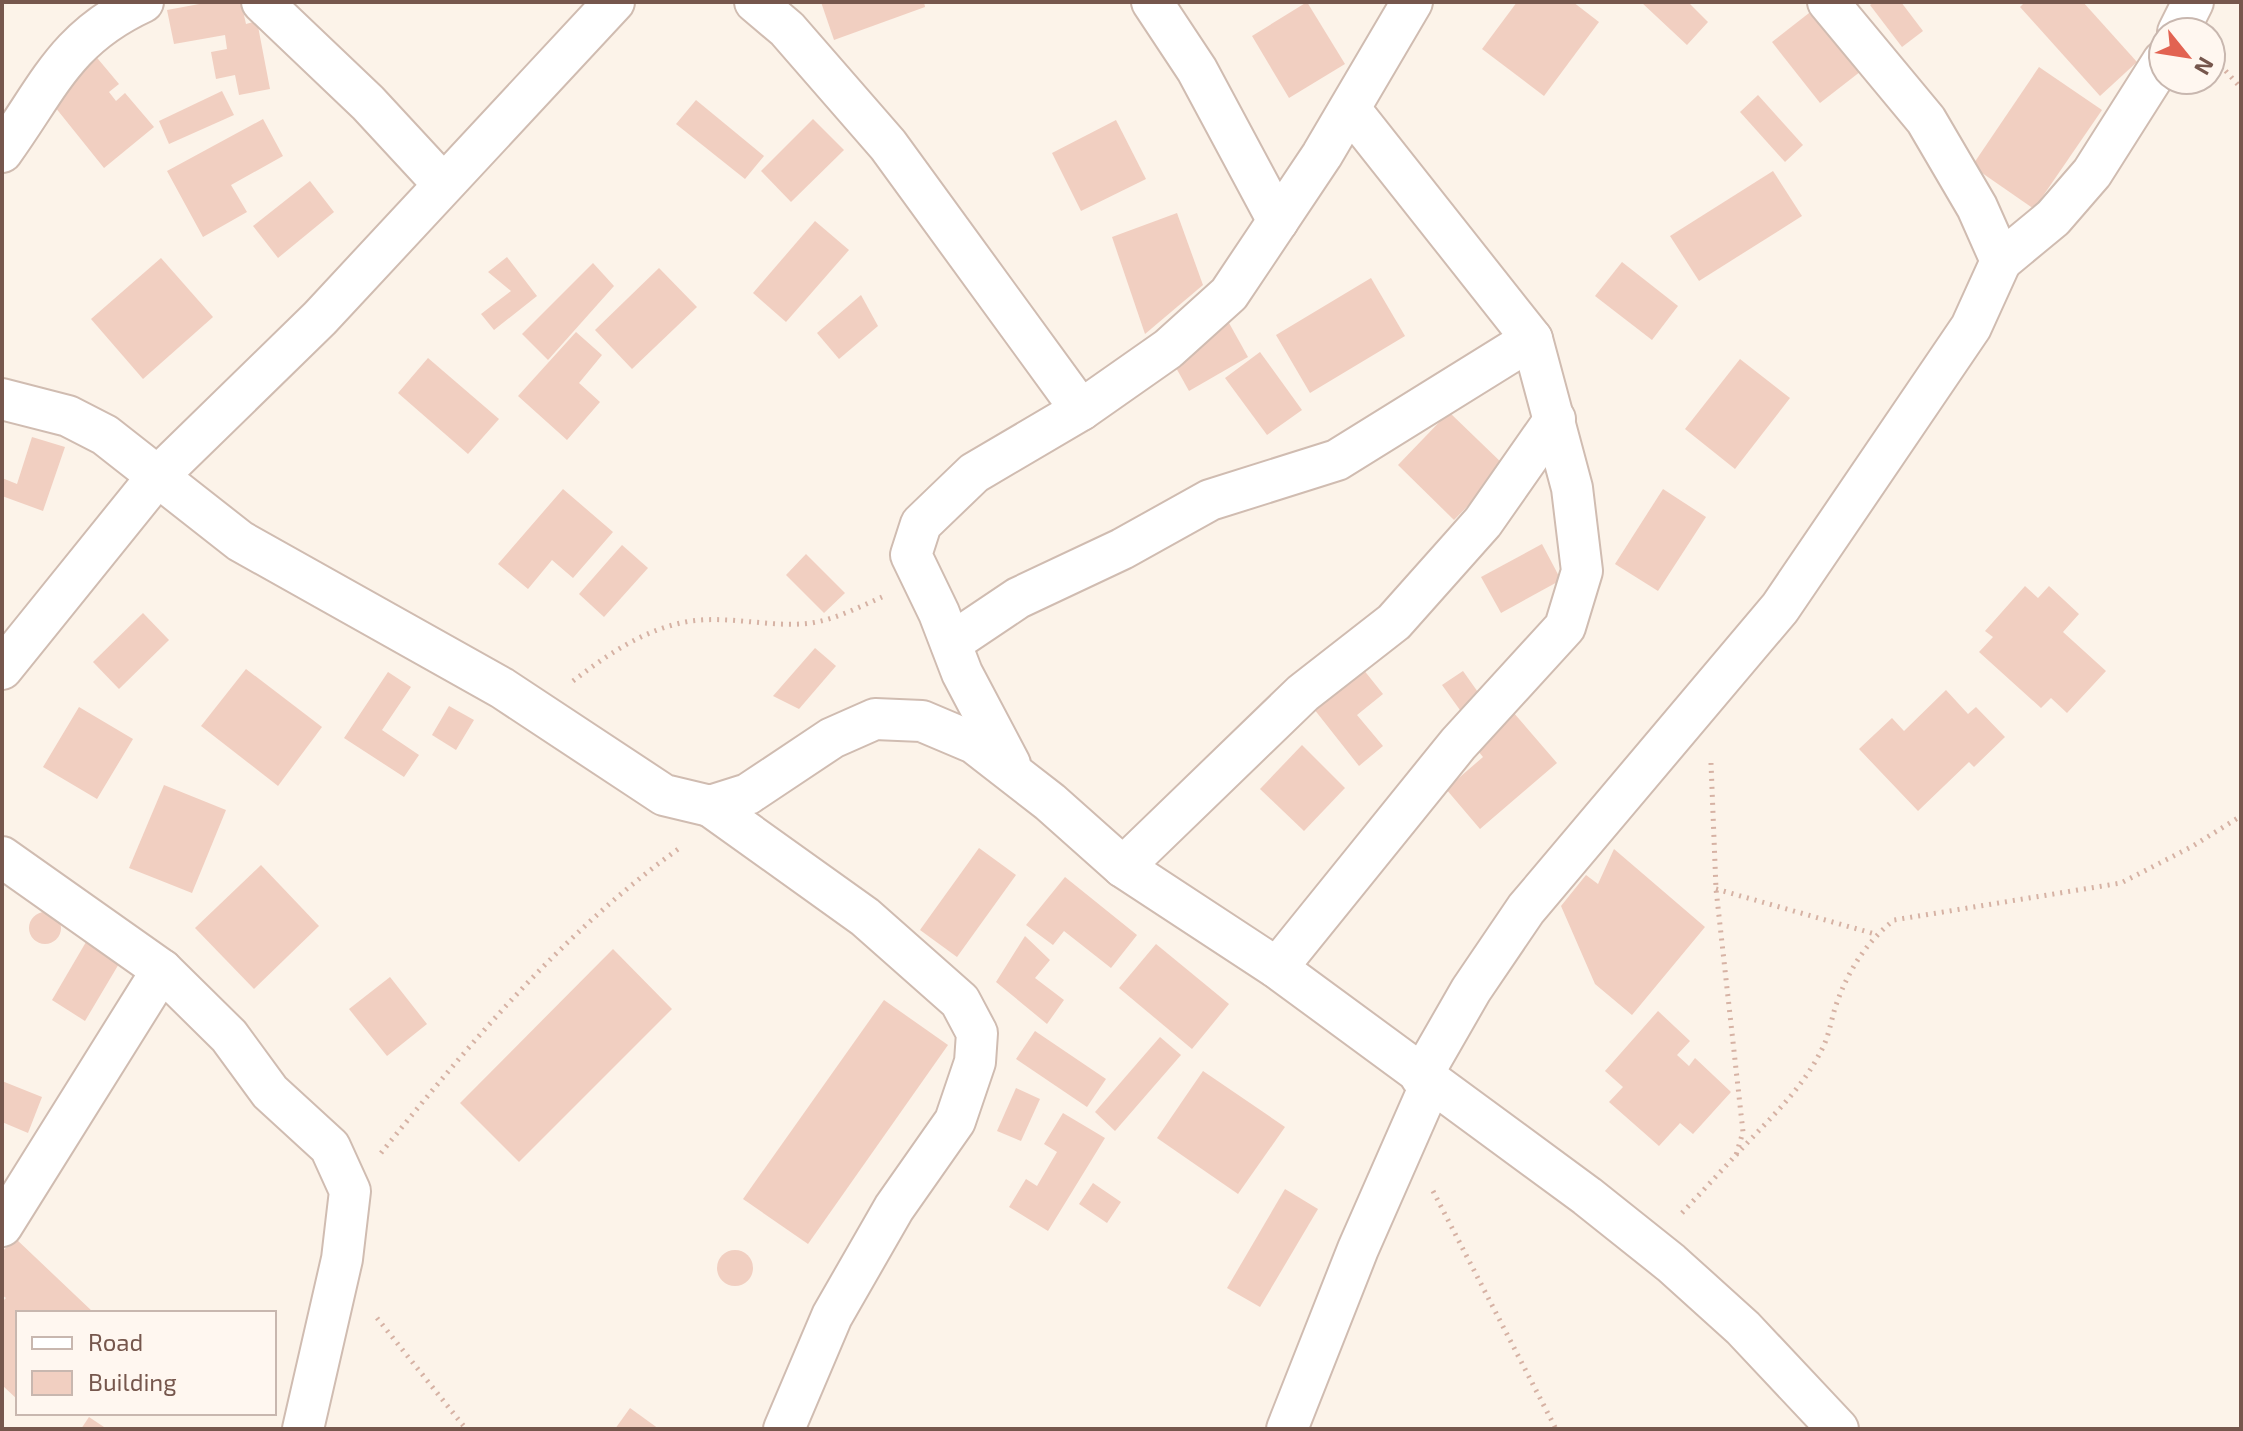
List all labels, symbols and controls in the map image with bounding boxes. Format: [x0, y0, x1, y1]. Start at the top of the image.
north arrow [2147, 16, 2227, 96]
text: N [2190, 53, 2220, 80]
legend [16, 1311, 276, 1415]
text: Road [88, 1327, 143, 1356]
text: Building [88, 1367, 177, 1396]

